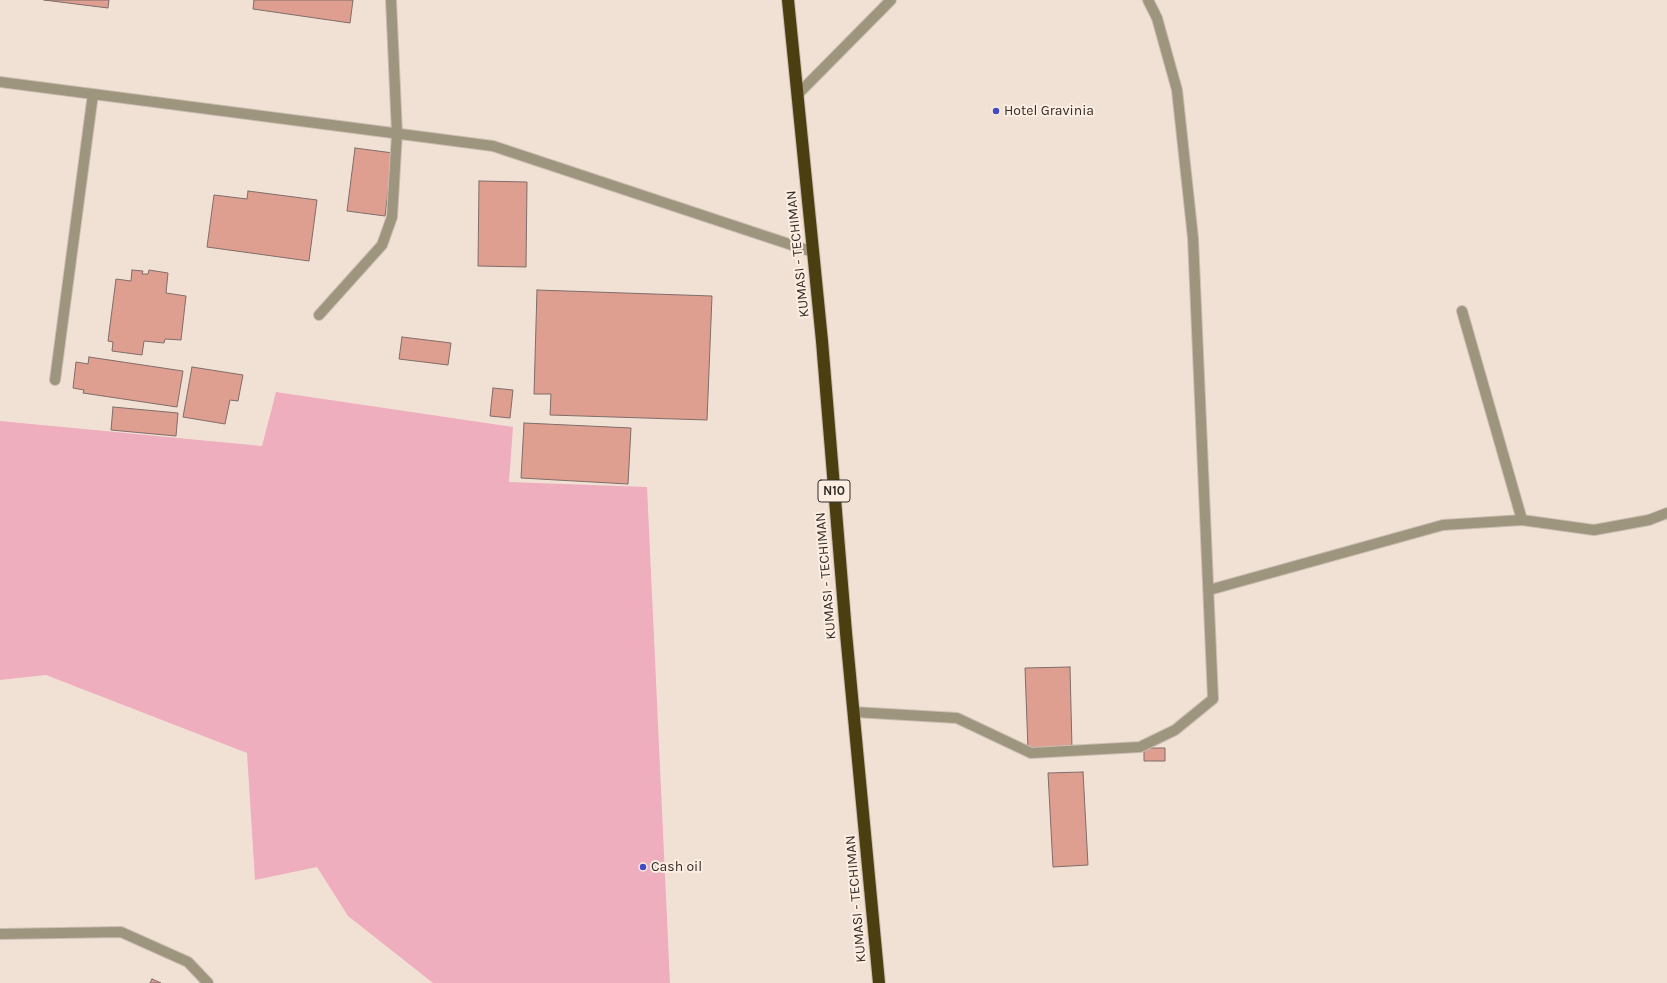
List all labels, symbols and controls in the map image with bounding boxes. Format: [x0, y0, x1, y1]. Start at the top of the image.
place label: Hotel Gravinia [1004, 103, 1094, 119]
marker: Hotel Gravinia [991, 106, 1001, 116]
street label: KUMASI - TECHIMAN [783, 190, 813, 318]
road number: N10 [818, 480, 850, 502]
street label: KUMASI - TECHIMAN [812, 512, 840, 640]
street label: KUMASI - TECHIMAN [842, 835, 870, 963]
place label: Cash oil [651, 859, 702, 875]
marker: Cash oil [638, 862, 648, 872]

